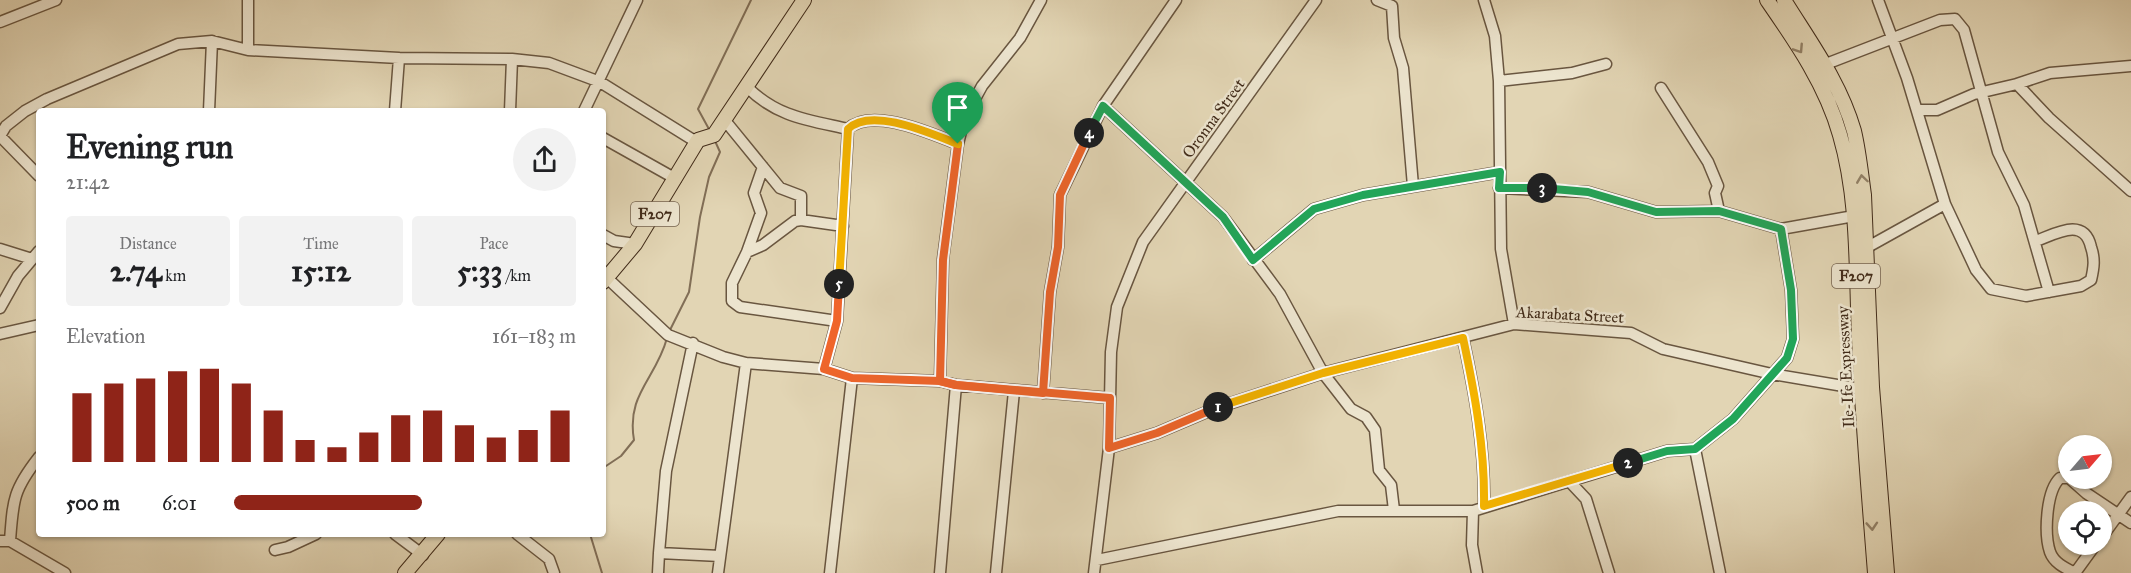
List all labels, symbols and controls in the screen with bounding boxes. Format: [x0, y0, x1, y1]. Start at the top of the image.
one-way arrow [1792, 42, 1803, 53]
street label: Oronna Street [1178, 75, 1249, 162]
pin [932, 82, 983, 144]
icon: arrive [941, 91, 974, 124]
pin: 4 [1074, 118, 1104, 148]
text: 4 [1085, 123, 1093, 142]
text: Evening run [66, 127, 233, 167]
button: share [513, 128, 576, 191]
text: 21:42 [66, 170, 110, 194]
pin: 3 [1527, 173, 1557, 203]
one-way arrow [1856, 175, 1868, 184]
text: 3 [1539, 178, 1545, 197]
road number: F207 [631, 202, 679, 226]
text: Distance [119, 234, 177, 253]
text: Time [303, 234, 339, 253]
text: Pace [479, 234, 509, 253]
text: 2.74 [110, 253, 162, 289]
text: 15:12 [291, 253, 351, 289]
text: 5:33 [457, 253, 502, 289]
road number: F207 [1832, 264, 1880, 288]
text: km [162, 266, 186, 285]
text: /km [502, 266, 531, 285]
pin: 5 [824, 269, 854, 299]
text: 5 [835, 274, 843, 293]
street label: Akarabata Street [1515, 302, 1625, 327]
street label: Ile-Ife Expressway [1833, 305, 1858, 428]
text: Elevation [66, 324, 145, 348]
text: 161–183 m [492, 324, 576, 348]
pin: 1 [1203, 392, 1233, 422]
text: 1 [1215, 397, 1221, 416]
north arrow [2058, 435, 2112, 489]
map controls [2058, 435, 2112, 555]
pin: 2 [1613, 448, 1643, 478]
text: 2 [1624, 453, 1632, 472]
text: 500 m [66, 491, 120, 515]
text: 6:01 [162, 491, 197, 515]
button: locate [2058, 501, 2112, 555]
one-way arrow [1865, 522, 1878, 531]

